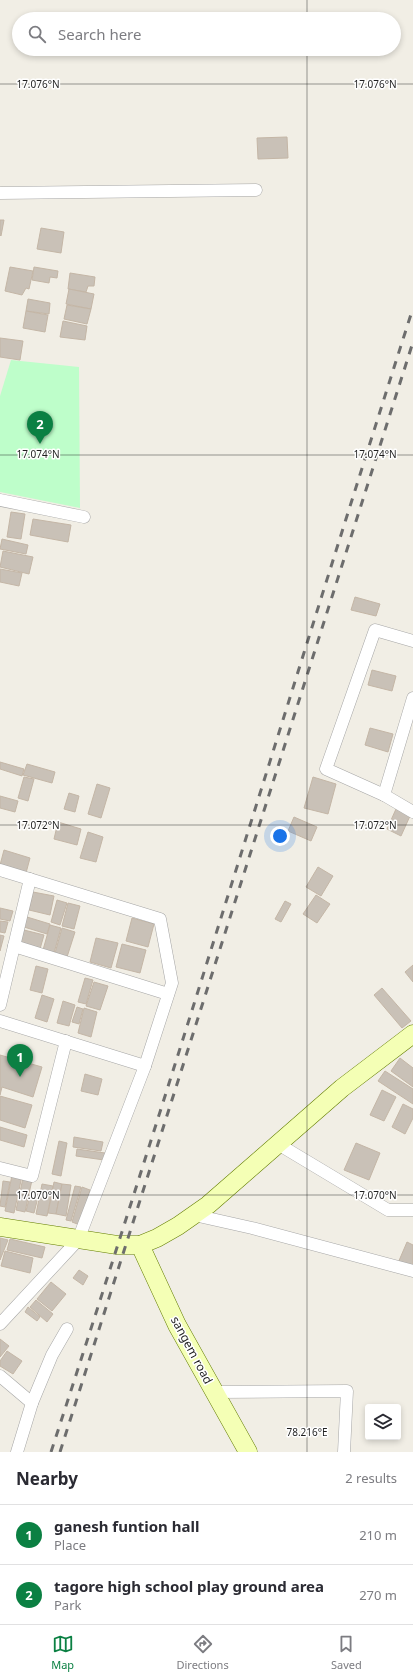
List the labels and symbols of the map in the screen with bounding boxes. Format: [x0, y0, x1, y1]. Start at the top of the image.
text: 17.076°N [16, 77, 60, 91]
text: 17.076°N [353, 77, 397, 91]
pin: 2 [27, 411, 53, 444]
text: 17.074°N [16, 447, 60, 461]
text: 17.074°N [353, 447, 397, 461]
text: 17.072°N [16, 818, 60, 832]
text: 17.072°N [353, 818, 397, 832]
your location [270, 826, 290, 846]
pin: 1 [7, 1044, 33, 1077]
text: 17.070°N [16, 1188, 60, 1202]
text: 17.070°N [353, 1188, 397, 1202]
street label: sangem road [167, 1313, 217, 1387]
text: 78.216°E [286, 1425, 328, 1439]

